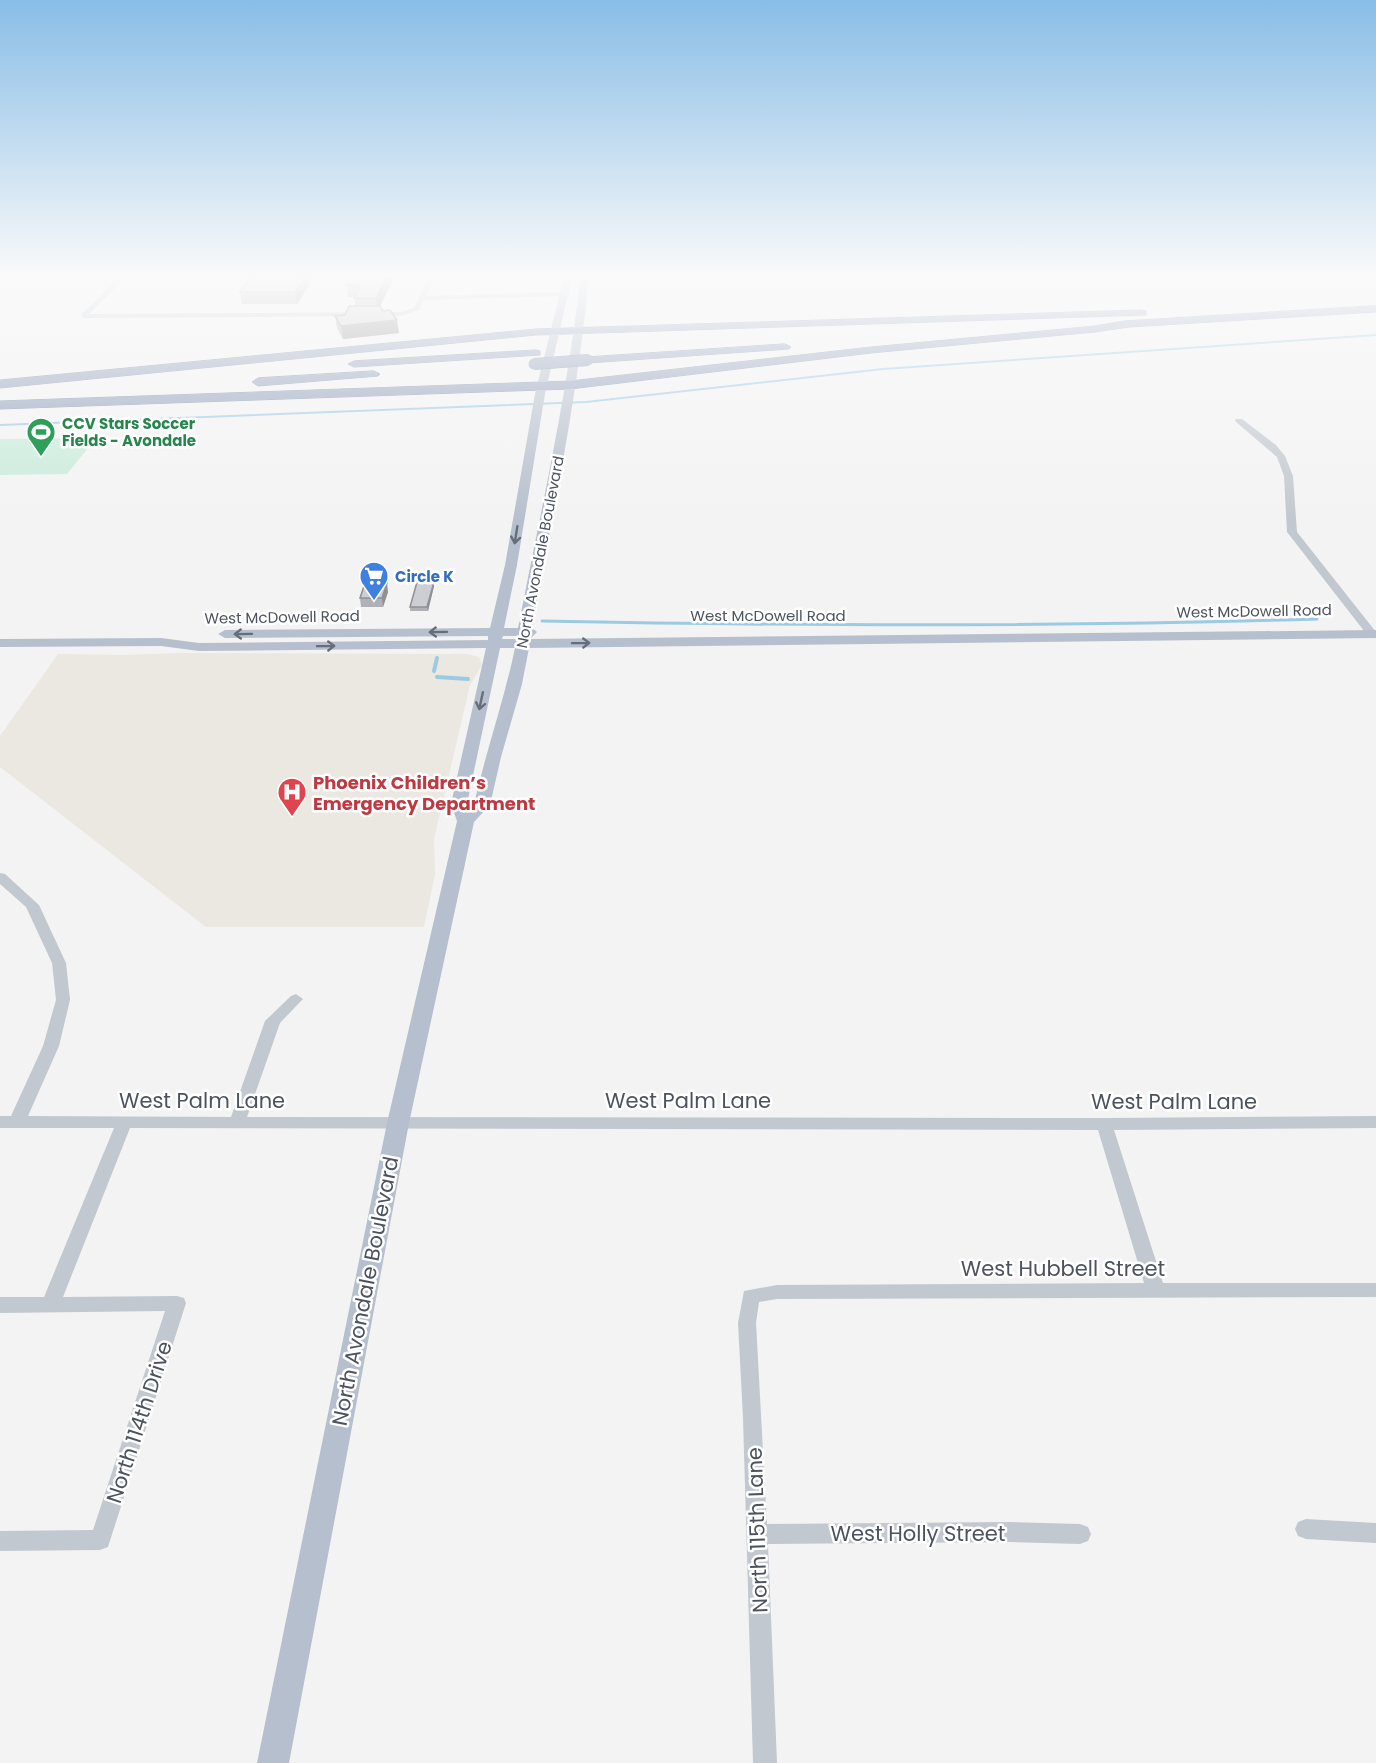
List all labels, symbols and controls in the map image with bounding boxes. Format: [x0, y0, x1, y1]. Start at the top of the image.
place label: CCV Stars Soccer Fields - Avondale [62, 413, 196, 451]
sports icon: CCV Stars Soccer Fields - Avondale [25, 416, 57, 458]
street label: North Avondale Boulevard [511, 454, 569, 650]
one-way arrow [510, 525, 521, 545]
supermarket icon: Circle K [358, 560, 390, 602]
place label: Circle K [395, 566, 454, 587]
street label: West McDowell Road [1176, 599, 1332, 623]
street label: West McDowell Road [204, 605, 360, 629]
street label: West McDowell Road [690, 605, 846, 626]
one-way arrow [429, 626, 449, 638]
one-way arrow [234, 628, 254, 640]
one-way arrow [570, 638, 590, 649]
one-way arrow [316, 640, 336, 652]
one-way arrow [475, 692, 487, 711]
place label: Phoenix Children’s Emergency Department [313, 770, 535, 816]
hospital icon: Phoenix Children’s Emergency Department [276, 776, 308, 818]
street label: West Palm Lane [119, 1086, 285, 1115]
street label: West Palm Lane [605, 1086, 771, 1115]
street label: West Palm Lane [1091, 1087, 1257, 1116]
street label: North Avondale Boulevard [325, 1154, 405, 1428]
street label: West Hubbell Street [961, 1254, 1165, 1283]
street label: North 114th Drive [99, 1337, 179, 1507]
street label: North 115th Lane [740, 1447, 774, 1613]
street label: West Holly Street [831, 1519, 1005, 1548]

